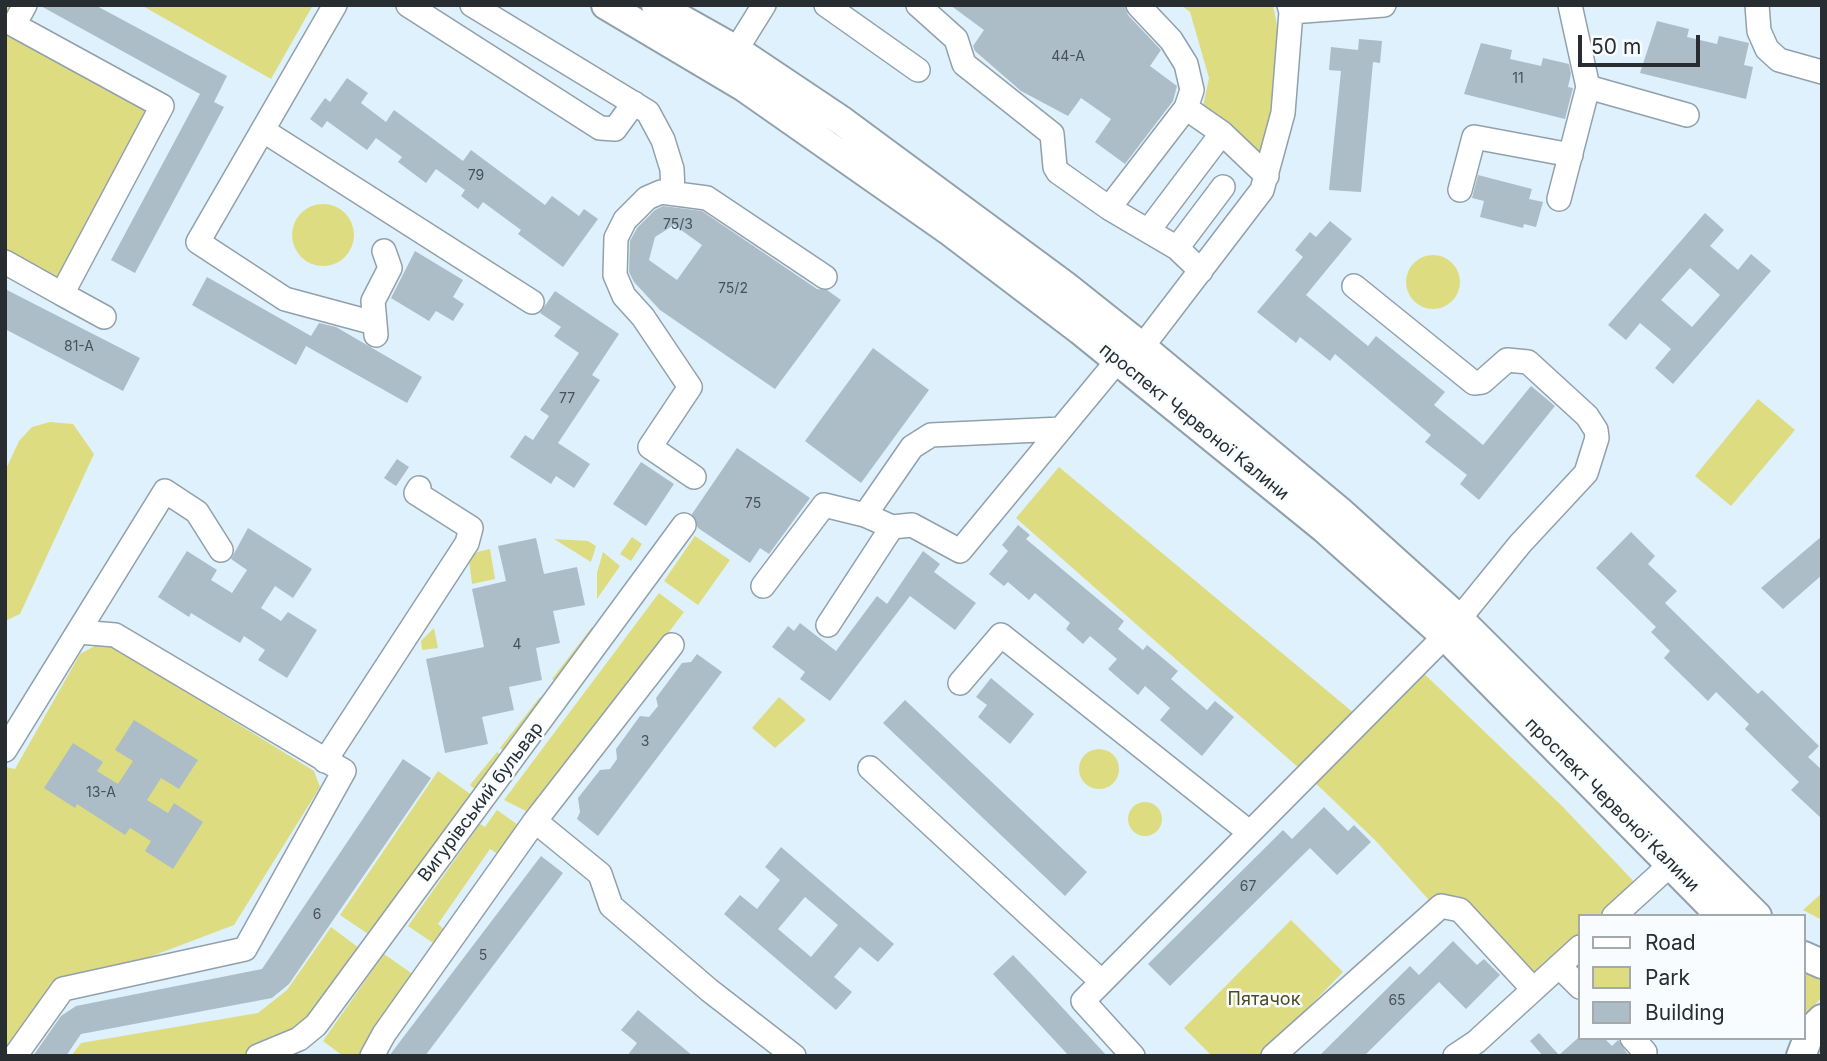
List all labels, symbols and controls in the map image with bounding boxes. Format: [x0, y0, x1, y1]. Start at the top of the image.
scale bar [1582, 21, 1704, 65]
text: 50 m [1591, 34, 1641, 59]
house number: 44-А [1051, 49, 1085, 65]
house number: 11 [1512, 71, 1524, 87]
house number: 79 [468, 168, 484, 184]
house number: 75/3 [663, 217, 693, 233]
house number: 75/2 [718, 281, 748, 297]
house number: 81-А [64, 339, 94, 355]
street label: проспект Червоної Калини [1095, 339, 1293, 505]
house number: 77 [559, 391, 575, 407]
house number: 75 [745, 496, 761, 512]
house number: 4 [512, 637, 522, 653]
street label: проспект Червоної Калини [1520, 713, 1704, 897]
street label: Вигурівський бульвар [414, 718, 548, 886]
house number: 3 [641, 734, 649, 750]
house number: 13-А [86, 785, 116, 801]
house number: 67 [1240, 879, 1256, 895]
house number: 6 [313, 907, 321, 923]
legend [1578, 914, 1806, 1040]
text: Road [1645, 930, 1696, 955]
house number: 5 [479, 948, 487, 964]
text: Park [1645, 965, 1690, 990]
park label: Пятачок [1228, 989, 1300, 1011]
house number: 65 [1388, 993, 1406, 1009]
text: Building [1645, 1000, 1725, 1025]

